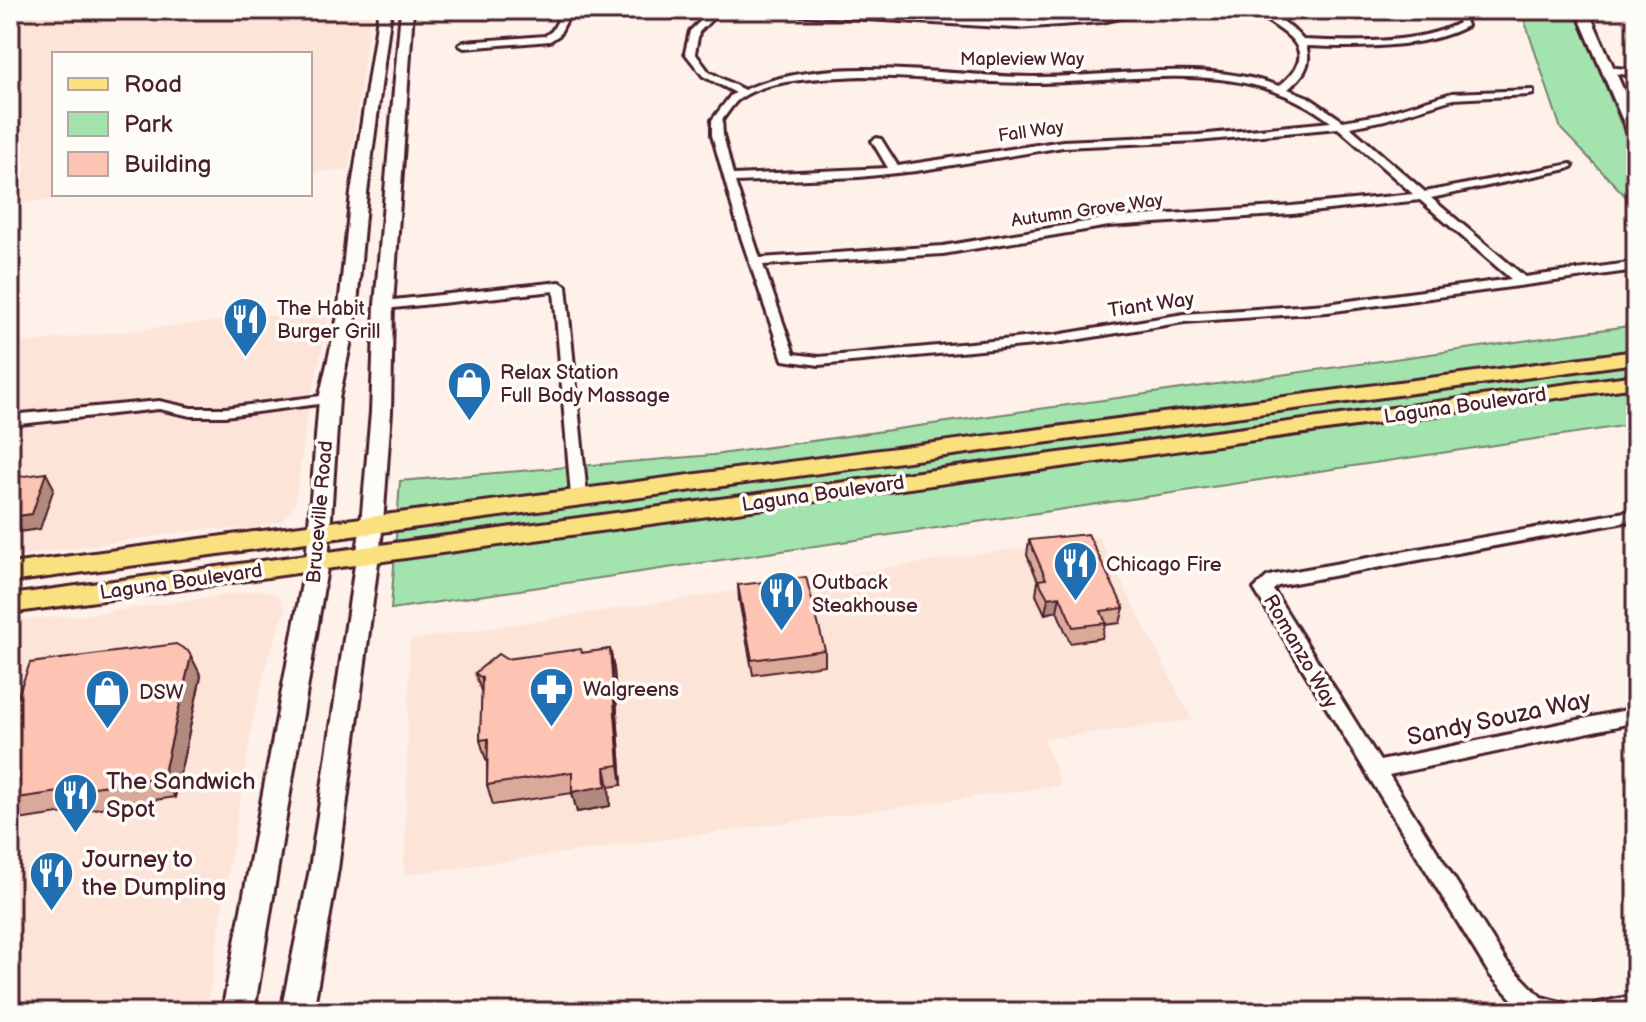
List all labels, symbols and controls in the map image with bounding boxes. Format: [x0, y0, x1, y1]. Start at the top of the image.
street label: Mapleview Way [960, 49, 1085, 70]
legend [52, 52, 312, 196]
text: Road [124, 70, 182, 99]
text: Park [124, 110, 172, 139]
street label: Fall Way [997, 116, 1066, 147]
text: Building [124, 150, 211, 179]
street label: Autumn Grove Way [1010, 189, 1165, 232]
street label: Tiant Way [1107, 287, 1196, 323]
restaurant icon: The Habit Burger Grill [222, 296, 270, 359]
place label: The Habit Burger Grill [277, 297, 381, 344]
shop icon: Relax Station Full Body Massage [445, 360, 493, 423]
place label: Relax Station Full Body Massage [500, 361, 670, 408]
street label: Laguna Boulevard [1382, 383, 1548, 429]
street label: Bruceville Road [302, 440, 338, 584]
street label: Laguna Boulevard [740, 471, 906, 517]
restaurant icon: Chicago Fire [1051, 540, 1099, 603]
place label: Chicago Fire [1106, 553, 1222, 577]
street label: Laguna Boulevard [98, 559, 264, 605]
restaurant icon: Outback Steakhouse [757, 570, 805, 633]
place label: Outback Steakhouse [812, 571, 918, 618]
street label: Romanzo Way [1258, 590, 1342, 713]
pharmacy icon: Walgreens [528, 665, 576, 728]
shop icon: DSW [84, 668, 132, 731]
place label: Walgreens [583, 678, 679, 702]
place label: DSW [139, 681, 184, 705]
street label: Sandy Souza Way [1405, 685, 1594, 752]
place label: The Sandwich Spot [106, 767, 256, 824]
restaurant icon: The Sandwich Spot [51, 771, 99, 834]
place label: Journey to the Dumpling [82, 845, 226, 902]
restaurant icon: Journey to the Dumpling [27, 849, 75, 912]

